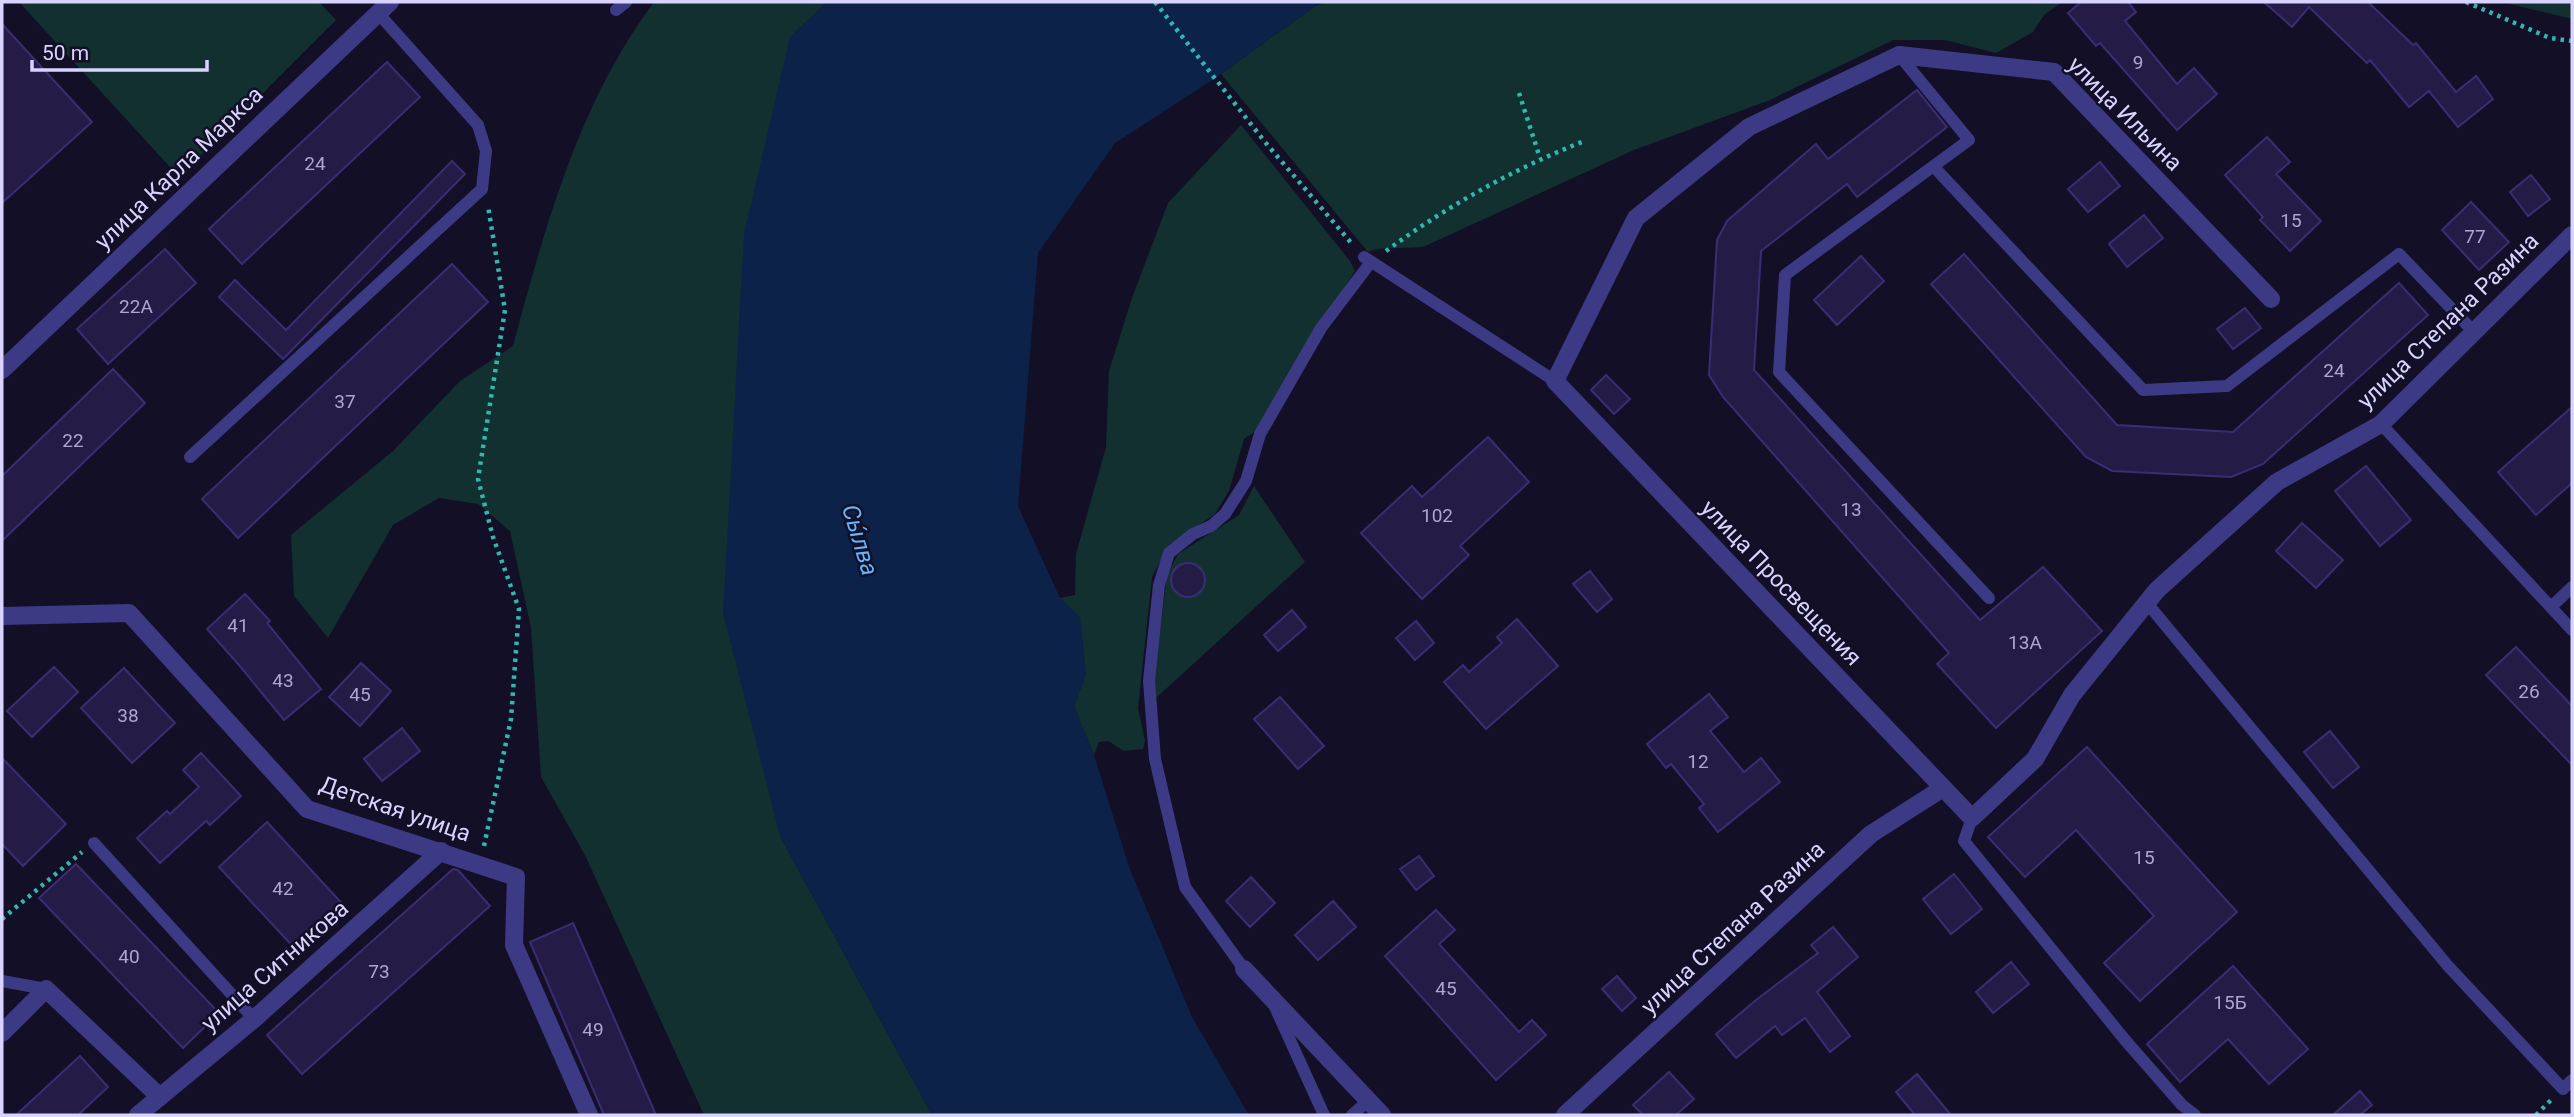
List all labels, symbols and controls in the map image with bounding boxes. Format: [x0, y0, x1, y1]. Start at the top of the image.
scale bar [32, 28, 206, 72]
text: 50 m [42, 41, 89, 65]
street label: улица Ильина [2062, 51, 2188, 177]
house number: 9 [2133, 51, 2143, 74]
street label: улица Карла Маркса [90, 81, 268, 255]
house number: 24 [304, 152, 326, 175]
house number: 15 [2280, 209, 2302, 232]
house number: 77 [2464, 225, 2486, 248]
street label: улица Степана Разина [2352, 228, 2544, 414]
house number: 22А [119, 295, 153, 318]
house number: 24 [2323, 359, 2345, 382]
house number: 37 [334, 390, 356, 413]
house number: 22 [62, 429, 84, 452]
street label: улица Просвещения [1695, 495, 1867, 671]
house number: 13 [1840, 498, 1862, 521]
water label: Сы́лва [836, 501, 884, 579]
house number: 102 [1421, 504, 1453, 527]
house number: 41 [227, 614, 249, 637]
house number: 13А [2008, 631, 2042, 654]
house number: 43 [272, 669, 294, 692]
house number: 26 [2518, 680, 2540, 703]
house number: 45 [349, 683, 371, 706]
house number: 38 [117, 704, 139, 727]
house number: 12 [1687, 750, 1709, 773]
street label: Детская улица [316, 771, 474, 847]
street label: улица Степана Разина [1636, 836, 1830, 1020]
house number: 15 [2133, 846, 2155, 869]
house number: 42 [272, 877, 294, 900]
street label: улица Ситникова [196, 895, 354, 1037]
house number: 40 [118, 945, 140, 968]
house number: 73 [368, 960, 390, 983]
house number: 45 [1435, 977, 1457, 1000]
house number: 15Б [2213, 991, 2247, 1014]
house number: 49 [582, 1018, 604, 1041]

